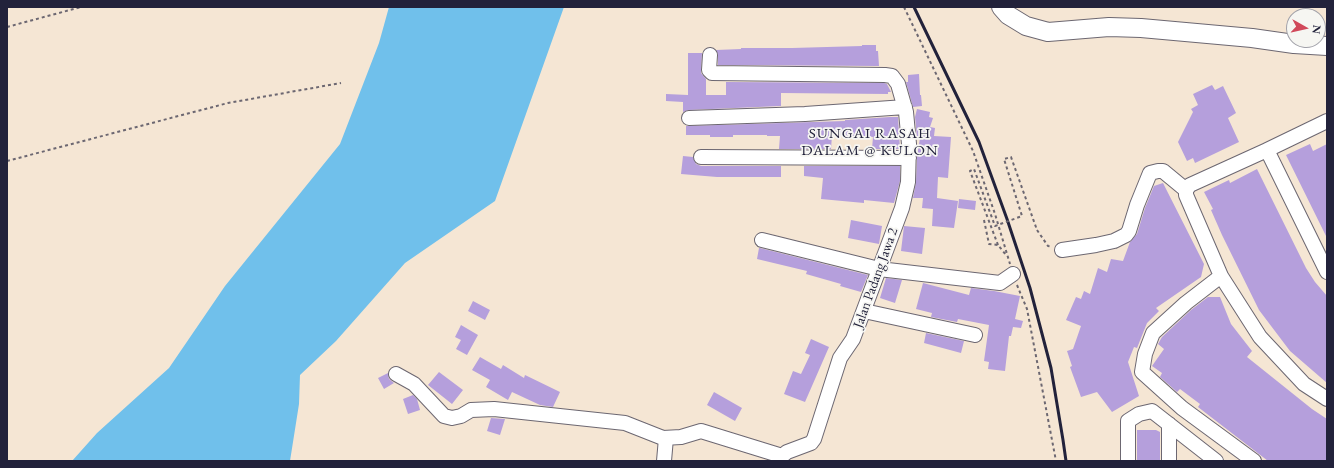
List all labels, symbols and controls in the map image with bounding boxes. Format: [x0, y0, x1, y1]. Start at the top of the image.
north arrow [1286, 8, 1326, 48]
text: N [1309, 24, 1324, 35]
district label: SUNGAI RASAH DALAM @ KULON [801, 125, 939, 160]
street label: Jalan Padang Jawa 2 [850, 226, 902, 330]

